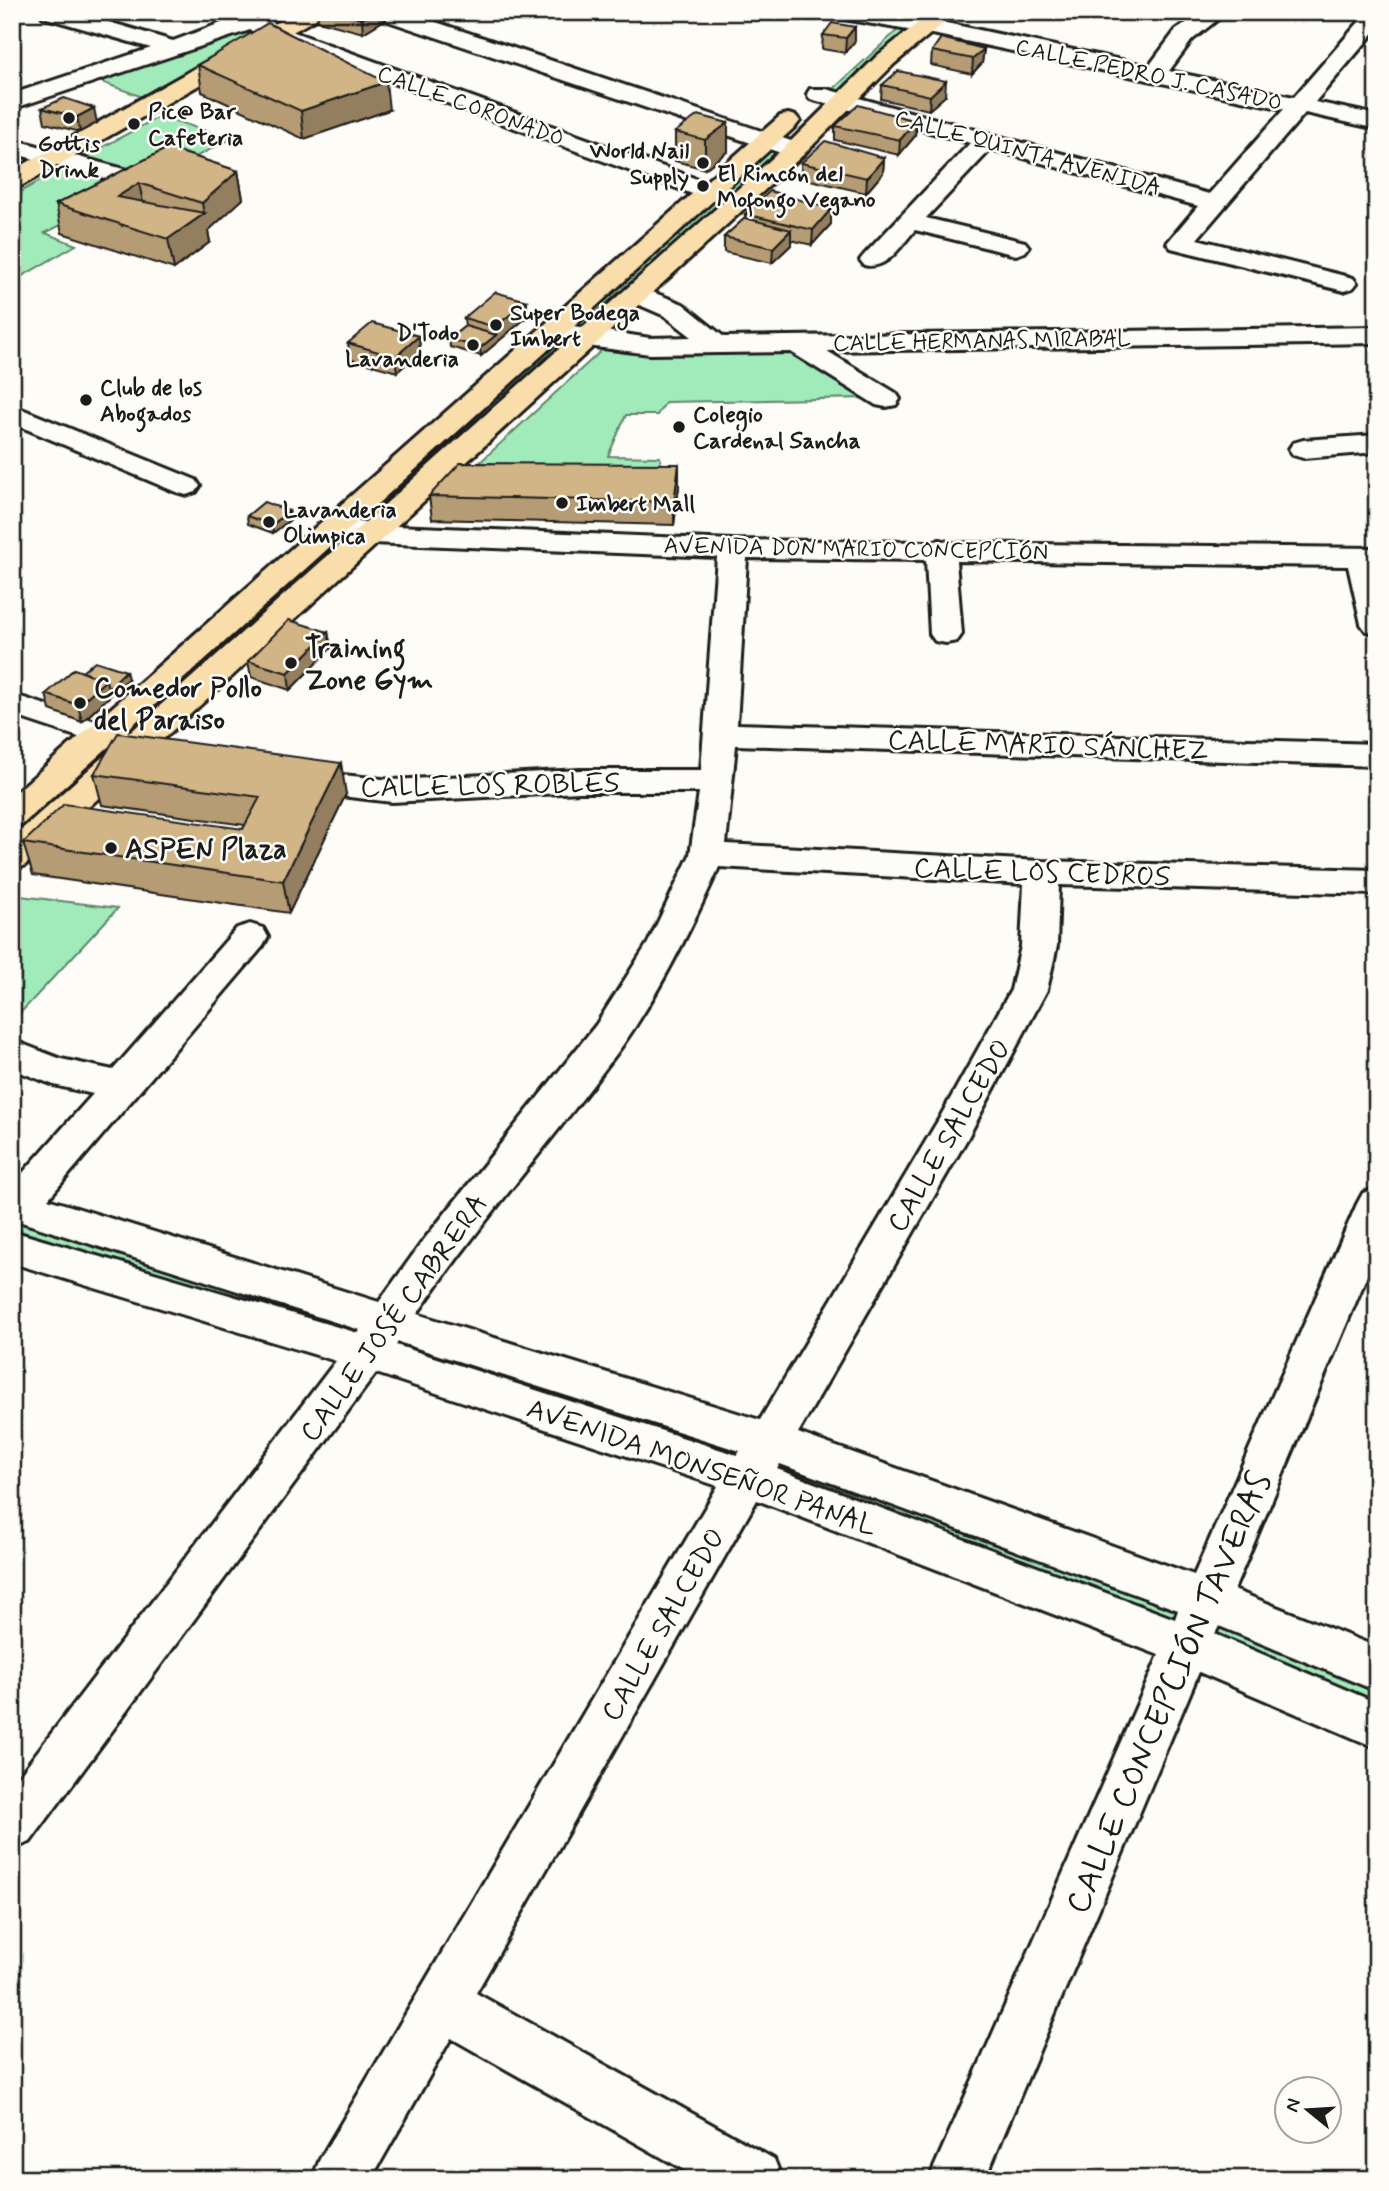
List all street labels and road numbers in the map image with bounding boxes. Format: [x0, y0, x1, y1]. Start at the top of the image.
street label: CALLE PEDRO J. CASADO [1012, 33, 1285, 119]
street label: CALLE CORONADO [373, 59, 568, 155]
street label: CALLE QUINTA AVENIDA [891, 104, 1164, 204]
street label: CALLE HERMANAS MIRABAL [833, 324, 1131, 360]
street label: AVENIDA DON MARIO CONCEPCIÓN [663, 532, 1049, 568]
street label: CALLE MARIO SÁNCHEZ [887, 721, 1209, 771]
street label: CALLE LOS ROBLES [360, 766, 620, 807]
street label: CALLE LOS CEDROS [913, 851, 1171, 896]
street label: CALLE SALCEDO [880, 1033, 1020, 1240]
street label: CALLE JOSÉ CABRERA [291, 1186, 498, 1450]
street label: AVENIDA MONSEÑOR PANAL [521, 1391, 882, 1546]
street label: CALLE CONCEPCIÓN TAVERAS [1056, 1465, 1283, 1921]
street label: CALLE SALCEDO [594, 1522, 734, 1729]

